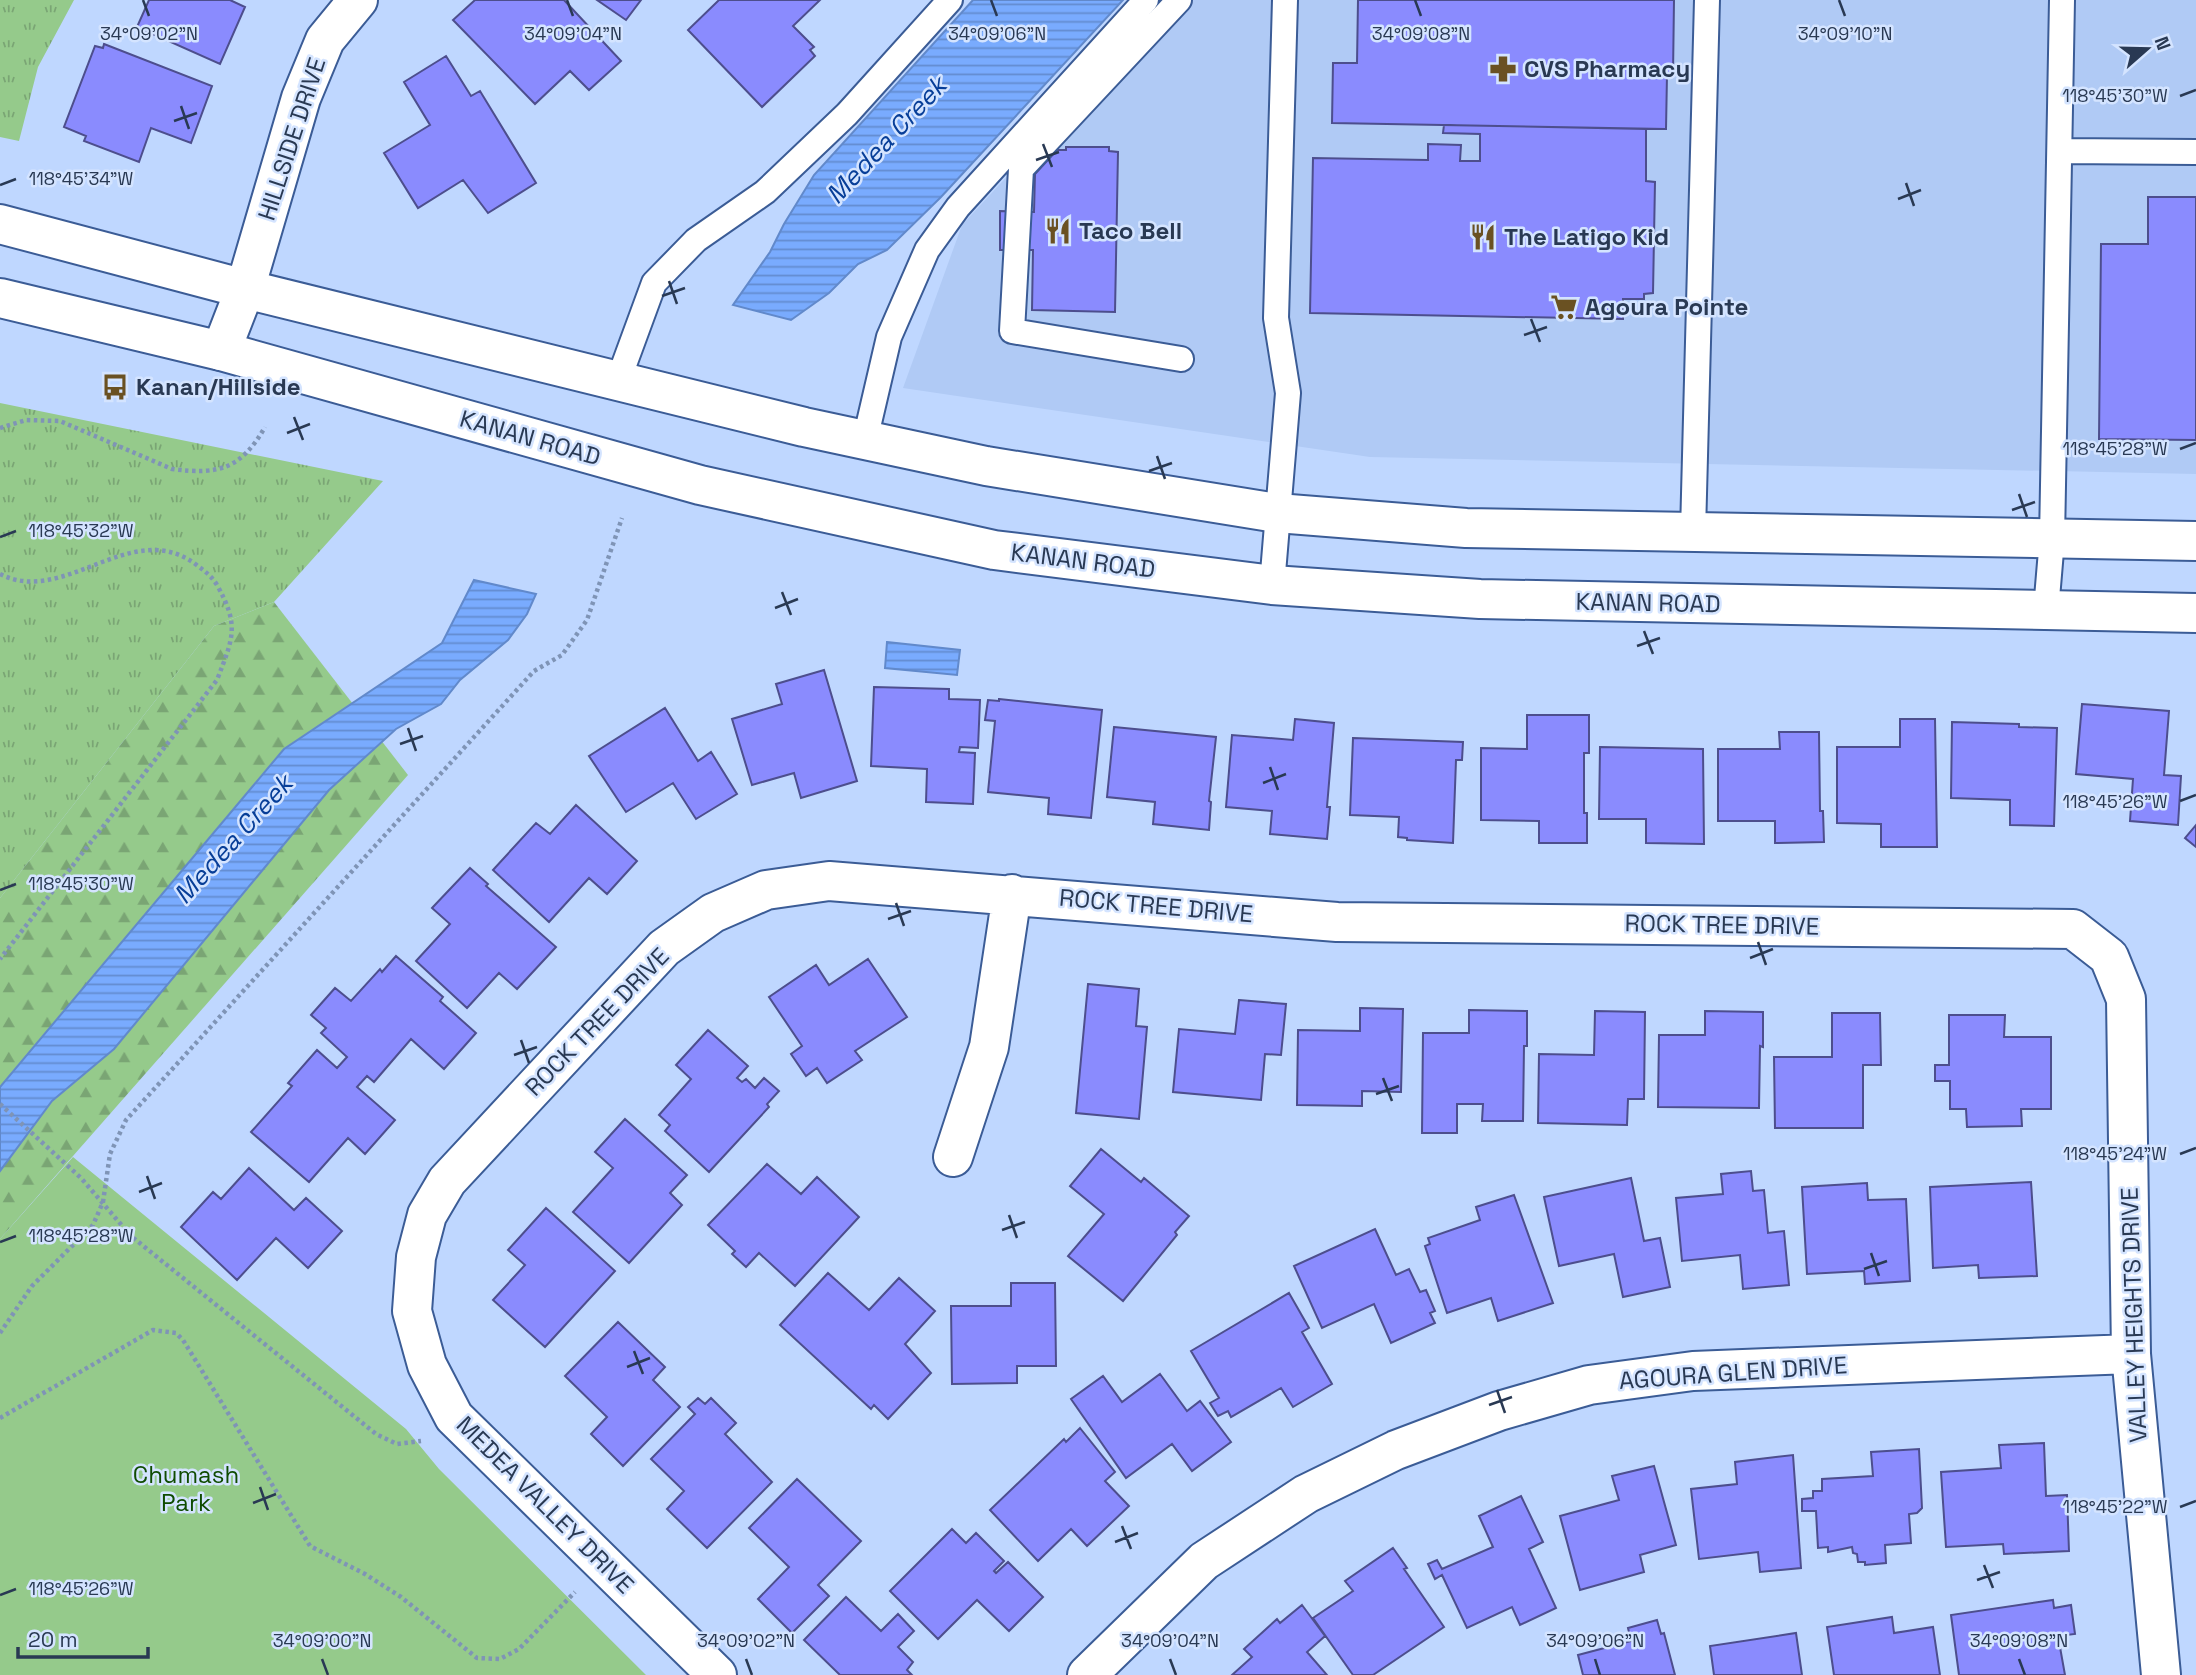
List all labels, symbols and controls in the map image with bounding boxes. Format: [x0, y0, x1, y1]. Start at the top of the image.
north arrow [2112, 14, 2182, 84]
text: 34°09'02"N [100, 22, 198, 45]
text: 34°09'04"N [524, 22, 622, 45]
text: 34°09'06"N [948, 22, 1046, 45]
text: 34°09'08"N [1372, 22, 1470, 45]
text: 34°09'10"N [1798, 22, 1892, 45]
text: N [2149, 33, 2176, 54]
place label: CVS Pharmacy [1524, 53, 1690, 84]
street label: HILLSIDE DRIVE [251, 54, 332, 224]
pharmacy icon: CVS Pharmacy [1488, 54, 1518, 84]
water label: Medea Creek [818, 67, 956, 211]
text: 118°45'30"W [2062, 84, 2168, 107]
text: 118°45'34"W [29, 167, 134, 190]
place label: Taco Bell [1079, 215, 1182, 246]
restaurant icon: Taco Bell [1043, 216, 1073, 246]
place label: The Latigo Kid [1504, 221, 1669, 252]
restaurant icon: The Latigo Kid [1468, 222, 1498, 252]
place label: Agoura Pointe [1585, 291, 1748, 322]
supermarket icon: Agoura Pointe [1549, 292, 1579, 322]
place label: Kanan/Hillside [136, 371, 301, 402]
bus stop icon: Kanan/Hillside [100, 372, 130, 402]
street label: KANAN ROAD [456, 403, 604, 472]
text: 118°45'28"W [2062, 437, 2168, 460]
text: 118°45'32"W [29, 519, 134, 542]
street label: KANAN ROAD [1009, 536, 1157, 585]
street label: KANAN ROAD [1575, 586, 1721, 619]
water label: Medea Creek [166, 765, 302, 911]
text: 118°45'26"W [2063, 790, 2168, 813]
text: 118°45'30"W [28, 872, 134, 895]
street label: ROCK TREE DRIVE [1058, 882, 1254, 929]
street label: ROCK TREE DRIVE [1624, 907, 1820, 942]
street label: ROCK TREE DRIVE [518, 941, 675, 1102]
text: 118°45'24"W [2063, 1142, 2167, 1165]
street label: VALLEY HEIGHTS DRIVE [2114, 1187, 2153, 1443]
text: 118°45'28"W [28, 1224, 134, 1247]
street label: AGOURA GLEN DRIVE [1618, 1349, 1848, 1396]
street label: MEDEA VALLEY DRIVE [450, 1409, 641, 1600]
park label: Chumash Park [133, 1459, 239, 1518]
text: 118°45'22"W [2063, 1495, 2168, 1518]
text: 118°45'26"W [29, 1577, 134, 1600]
scale bar [18, 1616, 147, 1660]
text: 20 m [28, 1626, 78, 1653]
text: 34°09'00"N [273, 1629, 371, 1652]
text: 34°09'02"N [697, 1629, 795, 1652]
text: 34°09'04"N [1121, 1629, 1219, 1652]
text: 34°09'06"N [1546, 1629, 1644, 1652]
text: 34°09'08"N [1970, 1629, 2068, 1652]

